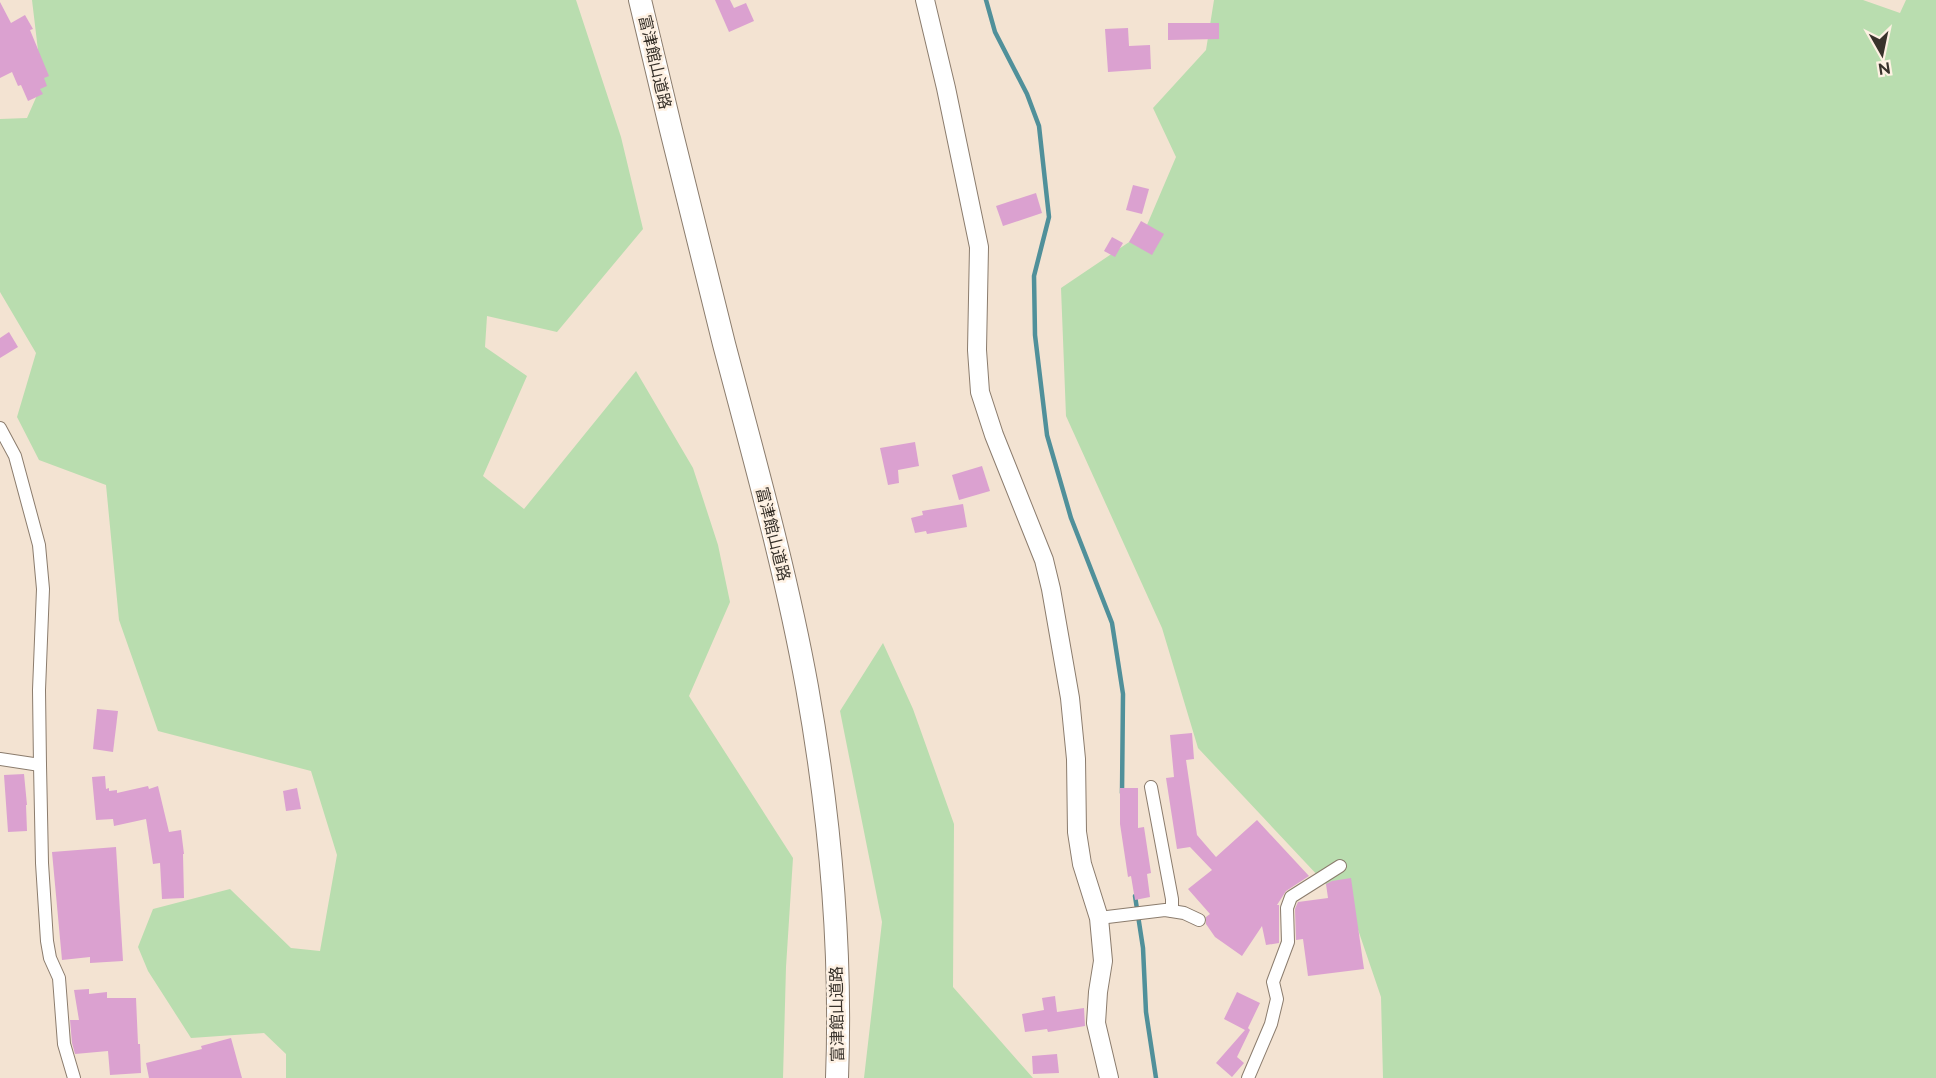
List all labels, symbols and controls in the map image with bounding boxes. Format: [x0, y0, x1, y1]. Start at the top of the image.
street label: 富津館山道路 [635, 13, 675, 111]
north arrow [1852, 24, 1912, 84]
text: N [1877, 58, 1892, 79]
street label: 富津館山道路 [752, 485, 794, 583]
street label: 富津館山道路 [827, 966, 847, 1062]

